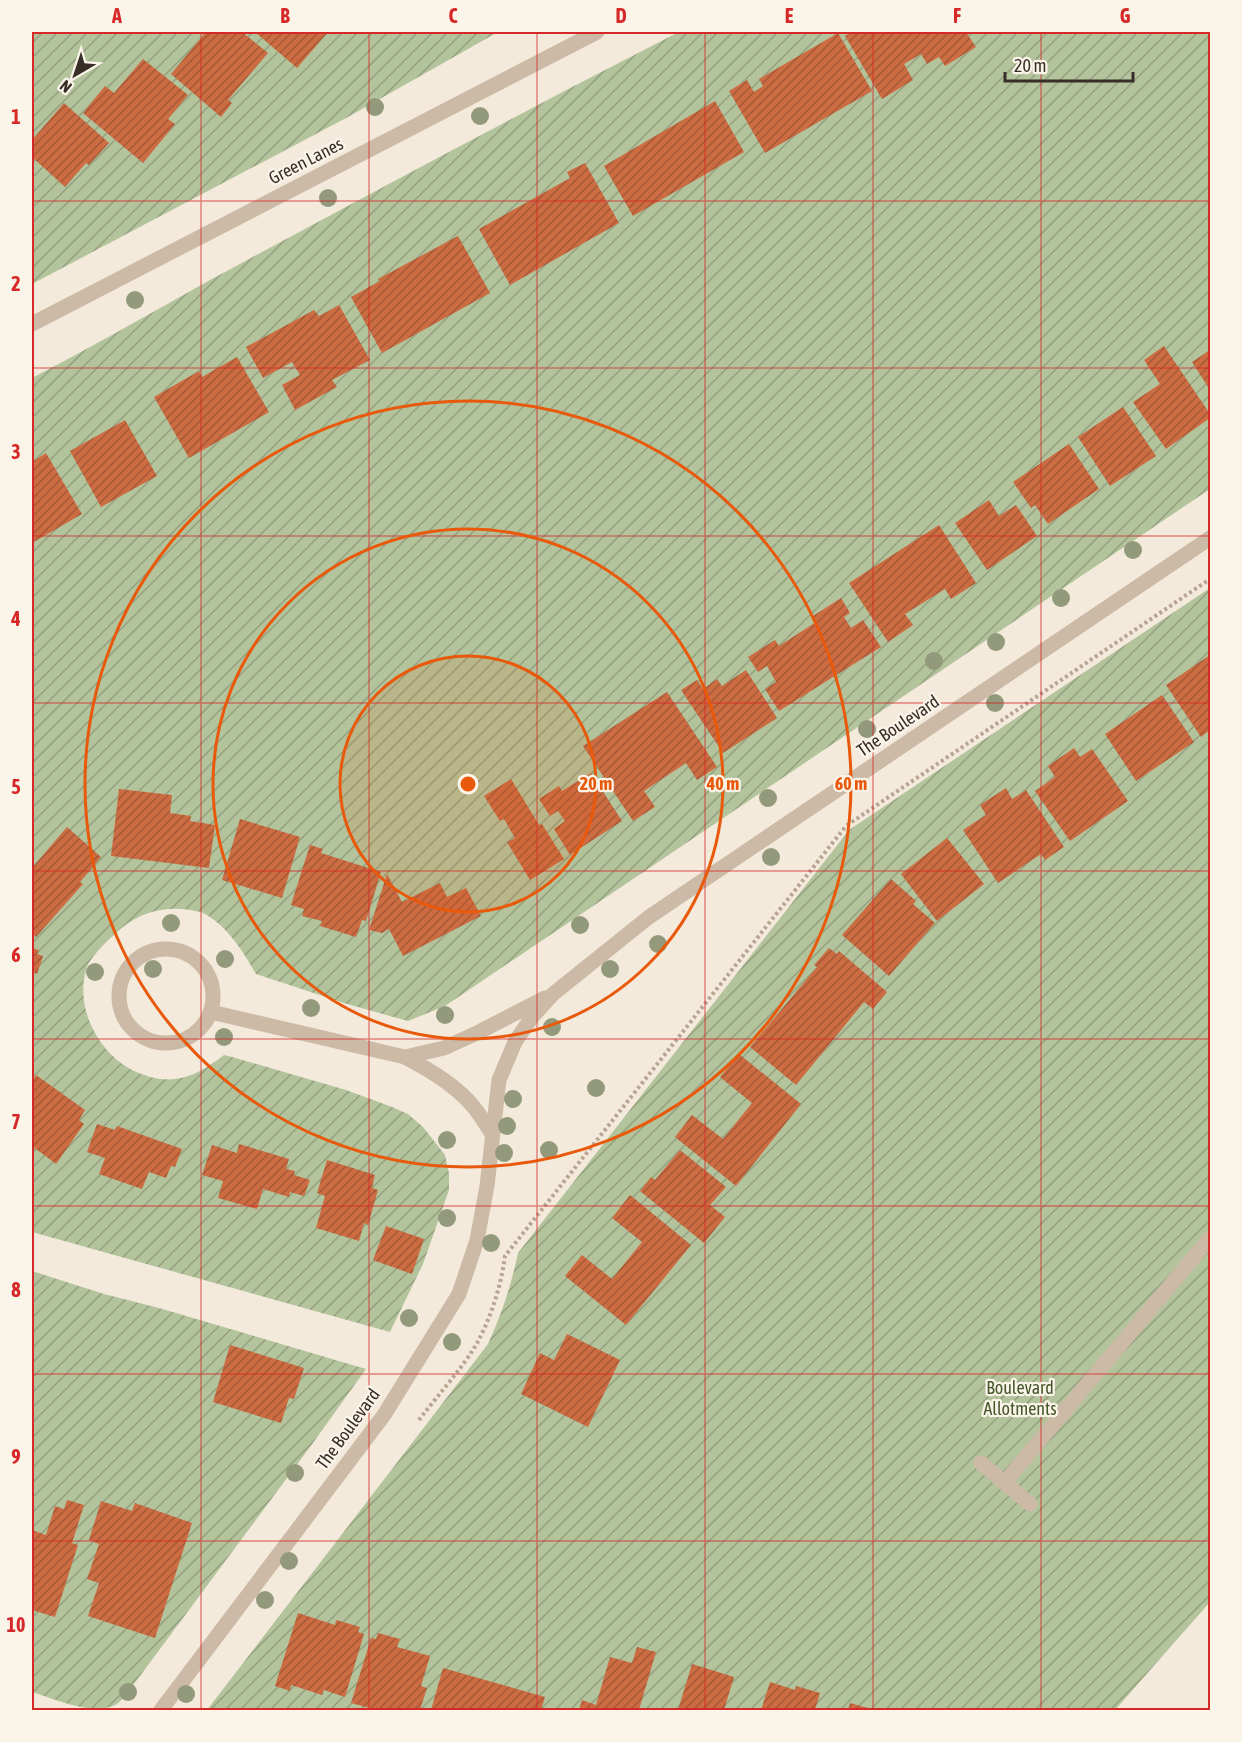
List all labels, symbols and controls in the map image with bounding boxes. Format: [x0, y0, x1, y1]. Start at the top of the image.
text: A [111, 4, 122, 27]
text: B [280, 4, 290, 27]
text: C [449, 4, 458, 27]
text: D [615, 4, 627, 27]
text: E [785, 4, 794, 27]
text: F [953, 4, 961, 27]
text: G [1120, 4, 1131, 27]
north arrow [45, 45, 105, 105]
scale bar [1005, 45, 1132, 83]
text: 20 m [1014, 55, 1046, 76]
text: N [56, 77, 75, 97]
text: 1 [11, 105, 21, 128]
street label: Green Lanes [265, 133, 347, 188]
text: 2 [11, 272, 21, 295]
text: 3 [11, 440, 21, 463]
text: 4 [10, 607, 21, 630]
street label: The Boulevard [853, 690, 943, 761]
text: 20 m [580, 773, 612, 794]
text: 40 m [706, 773, 739, 794]
text: 60 m [835, 773, 867, 794]
centre of rings [458, 774, 478, 794]
text: 5 [11, 775, 21, 798]
text: 6 [11, 943, 21, 966]
text: 7 [11, 1110, 21, 1133]
text: 8 [11, 1278, 21, 1301]
park label: Boulevard Allotments [983, 1377, 1057, 1419]
street label: The Boulevard [311, 1384, 384, 1473]
text: 9 [11, 1445, 21, 1468]
text: 10 [7, 1613, 25, 1636]

